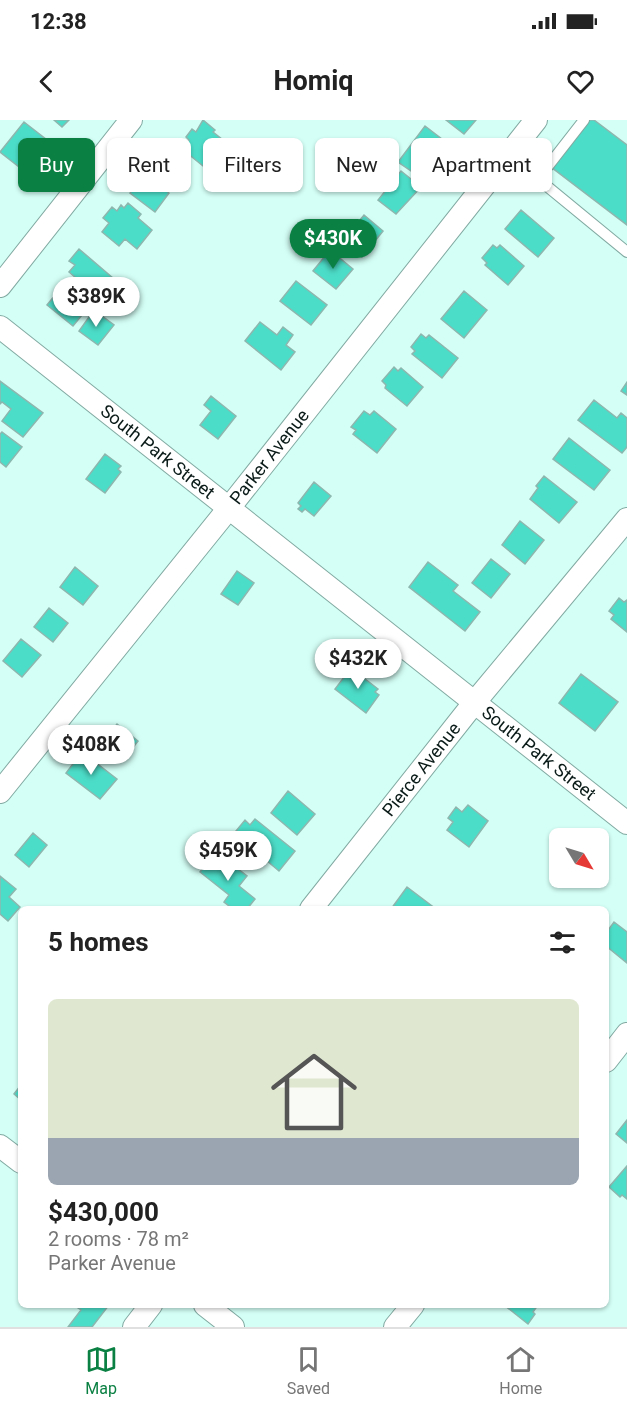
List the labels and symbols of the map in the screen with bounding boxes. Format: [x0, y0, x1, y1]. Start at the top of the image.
pin: $430K [291, 219, 375, 270]
pin: $389K [54, 277, 138, 328]
street label: South Park Street [97, 400, 219, 503]
street label: Parker Avenue [225, 405, 313, 508]
pin: $432K [316, 639, 400, 690]
street label: South Park Street [478, 701, 600, 804]
street label: Pierce Avenue [378, 718, 465, 820]
pin: $408K [49, 725, 133, 776]
north arrow [549, 828, 609, 888]
pin: $459K [186, 831, 270, 882]

